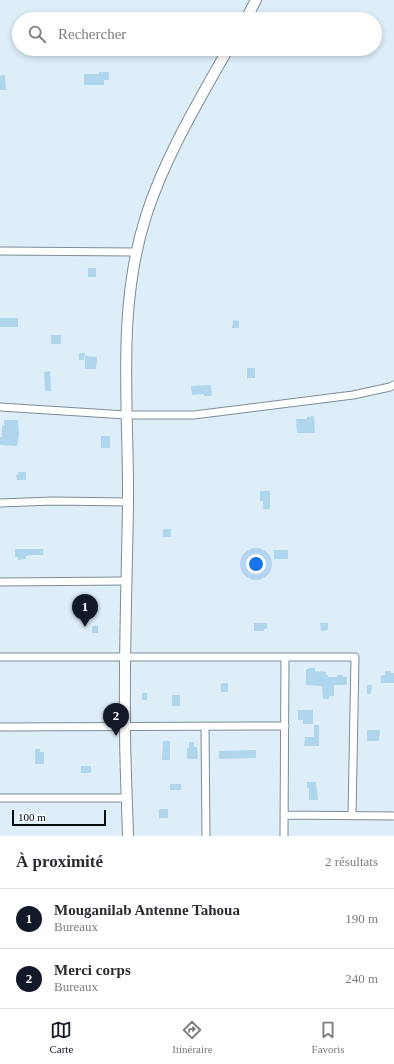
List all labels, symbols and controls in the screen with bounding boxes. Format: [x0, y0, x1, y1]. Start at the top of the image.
search box [12, 12, 382, 56]
icon: search [26, 23, 48, 45]
text: Rechercher [58, 26, 126, 42]
your location [246, 554, 266, 574]
pin: 1 [72, 594, 98, 627]
pin: 2 [103, 703, 129, 736]
scale bar [12, 808, 106, 827]
text: 100 m [18, 811, 46, 823]
text: À proximité [16, 852, 103, 871]
text: 2 résultats [325, 854, 378, 869]
text: Mouganilab Antenne Tahoua [54, 902, 240, 918]
text: 1 [26, 911, 32, 926]
text: 190 m [345, 911, 378, 926]
text: Bureaux [54, 919, 98, 934]
text: Merci corps [54, 962, 131, 978]
text: 2 [26, 971, 32, 986]
text: 240 m [345, 971, 378, 986]
text: Bureaux [54, 979, 98, 994]
tab: Carte [49, 1019, 73, 1055]
tab: Itinéraire [172, 1019, 213, 1055]
tab: Favoris [312, 1019, 345, 1055]

